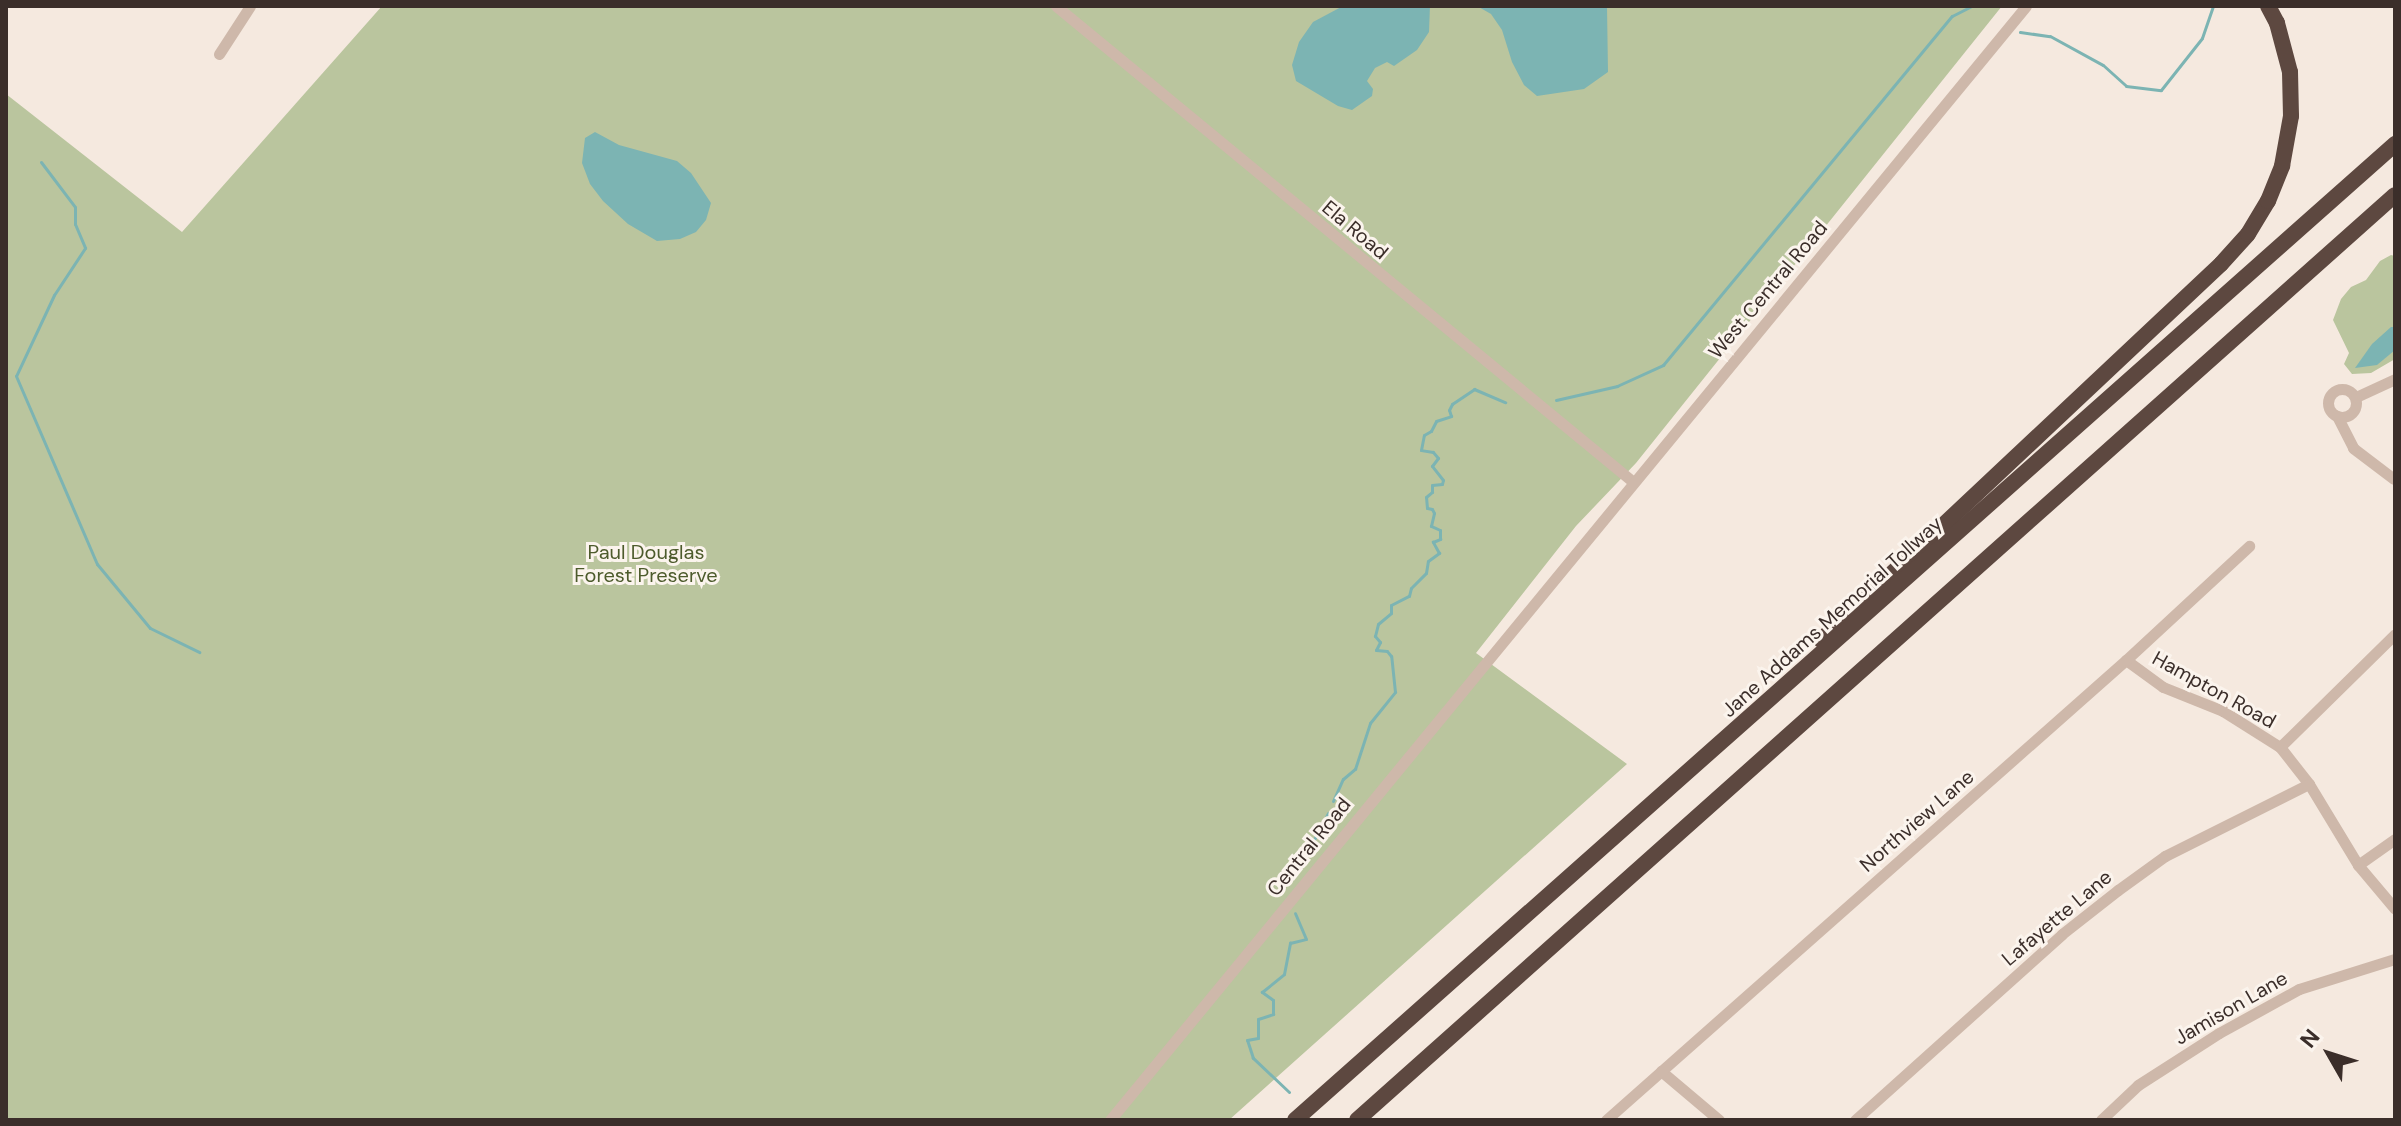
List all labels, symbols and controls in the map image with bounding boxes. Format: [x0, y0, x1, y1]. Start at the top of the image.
street label: Ela Road [1317, 196, 1393, 264]
street label: West Central Road [1703, 216, 1833, 364]
street label: Jane Addams Memorial Tollway [1717, 512, 1947, 722]
park label: Paul Douglas Forest Preserve [574, 540, 718, 587]
street label: Hampton Road [2148, 646, 2280, 734]
street label: Northview Lane [1855, 765, 1979, 877]
street label: Central Road [1262, 793, 1356, 901]
street label: Lafayette Lane [1997, 865, 2117, 971]
street label: Jamison Lane [2170, 966, 2292, 1050]
north arrow [2289, 1014, 2369, 1094]
text: N [2294, 1023, 2326, 1054]

